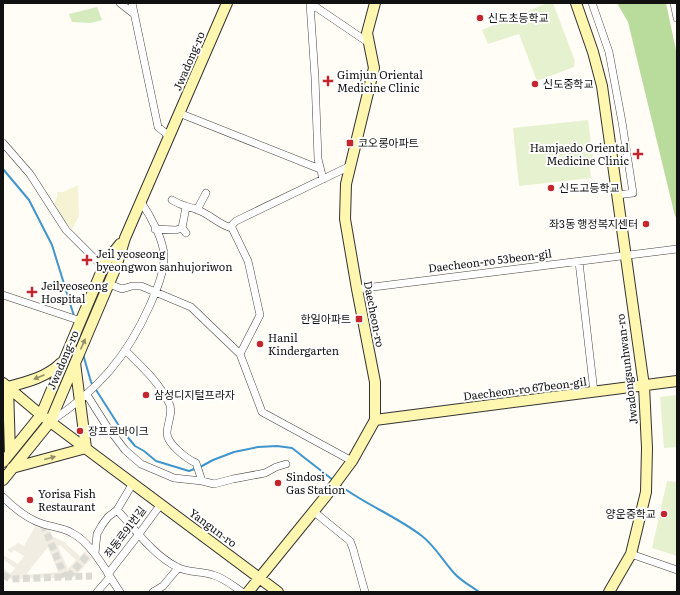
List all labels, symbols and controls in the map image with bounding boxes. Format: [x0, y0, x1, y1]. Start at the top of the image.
place label: 신도초등학교 [488, 9, 549, 25]
marker: 신도초등학교 [475, 13, 485, 23]
street label: Jwadong-ro [168, 28, 208, 93]
place label: Gimjun Oriental Medicine Clinic [337, 66, 423, 95]
marker: Gimjun Oriental Medicine Clinic [322, 75, 334, 87]
place label: 신도중학교 [543, 75, 594, 91]
marker: 신도중학교 [530, 79, 540, 89]
place label: 코오롱아파트 [358, 134, 419, 150]
marker: 코오롱아파트 [345, 138, 355, 148]
place label: Hamjaedo Oriental Medicine Clinic [530, 139, 630, 168]
marker: Hamjaedo Oriental Medicine Clinic [632, 148, 644, 160]
place label: 신도고등학교 [559, 179, 620, 195]
marker: 신도고등학교 [546, 183, 556, 193]
place label: 좌3동 행정복지센터 [549, 215, 638, 231]
marker: 좌3동 행정복지센터 [641, 219, 651, 229]
street label: Daecheon-ro 53beon-gil [427, 244, 553, 276]
place label: Jeil yeoseong byeongwon sanhujoriwon [96, 245, 232, 274]
marker: Jeil yeoseong byeongwon sanhujoriwon [81, 254, 93, 266]
place label: Jeilyeoseong Hospital [41, 277, 109, 306]
street label: Daecheon-ro [361, 279, 389, 348]
marker: Jeilyeoseong Hospital [26, 286, 38, 298]
place label: 한일아파트 [300, 310, 351, 326]
street label: Jwadongsunhwan-ro [611, 313, 641, 425]
marker: 한일아파트 [354, 314, 364, 324]
street label: Jwadong-ro [42, 327, 82, 392]
place label: Hanil Kindergarten [268, 329, 339, 358]
one-way arrow [80, 338, 86, 350]
marker: Hanil Kindergarten [255, 339, 265, 349]
street label: Daecheon-ro 67beon-gil [462, 372, 588, 404]
one-way arrow [33, 374, 45, 380]
place label: 삼성디지털프라자 [154, 386, 235, 402]
marker: 삼성디지털프라자 [141, 390, 151, 400]
place label: 장프로바이크 [88, 422, 149, 438]
marker: 장프로바이크 [75, 426, 85, 436]
one-way arrow [44, 455, 56, 461]
place label: Sindosi Gas Station [286, 468, 345, 497]
marker: Sindosi Gas Station [273, 478, 283, 488]
place label: Yorisa Fish Restaurant [38, 485, 96, 514]
marker: Yorisa Fish Restaurant [25, 495, 35, 505]
street label: 좌동로91번길 [100, 502, 149, 561]
street label: Yangun-ro [187, 504, 241, 550]
place label: 양운중학교 [605, 505, 656, 521]
marker: 양운중학교 [659, 509, 669, 519]

